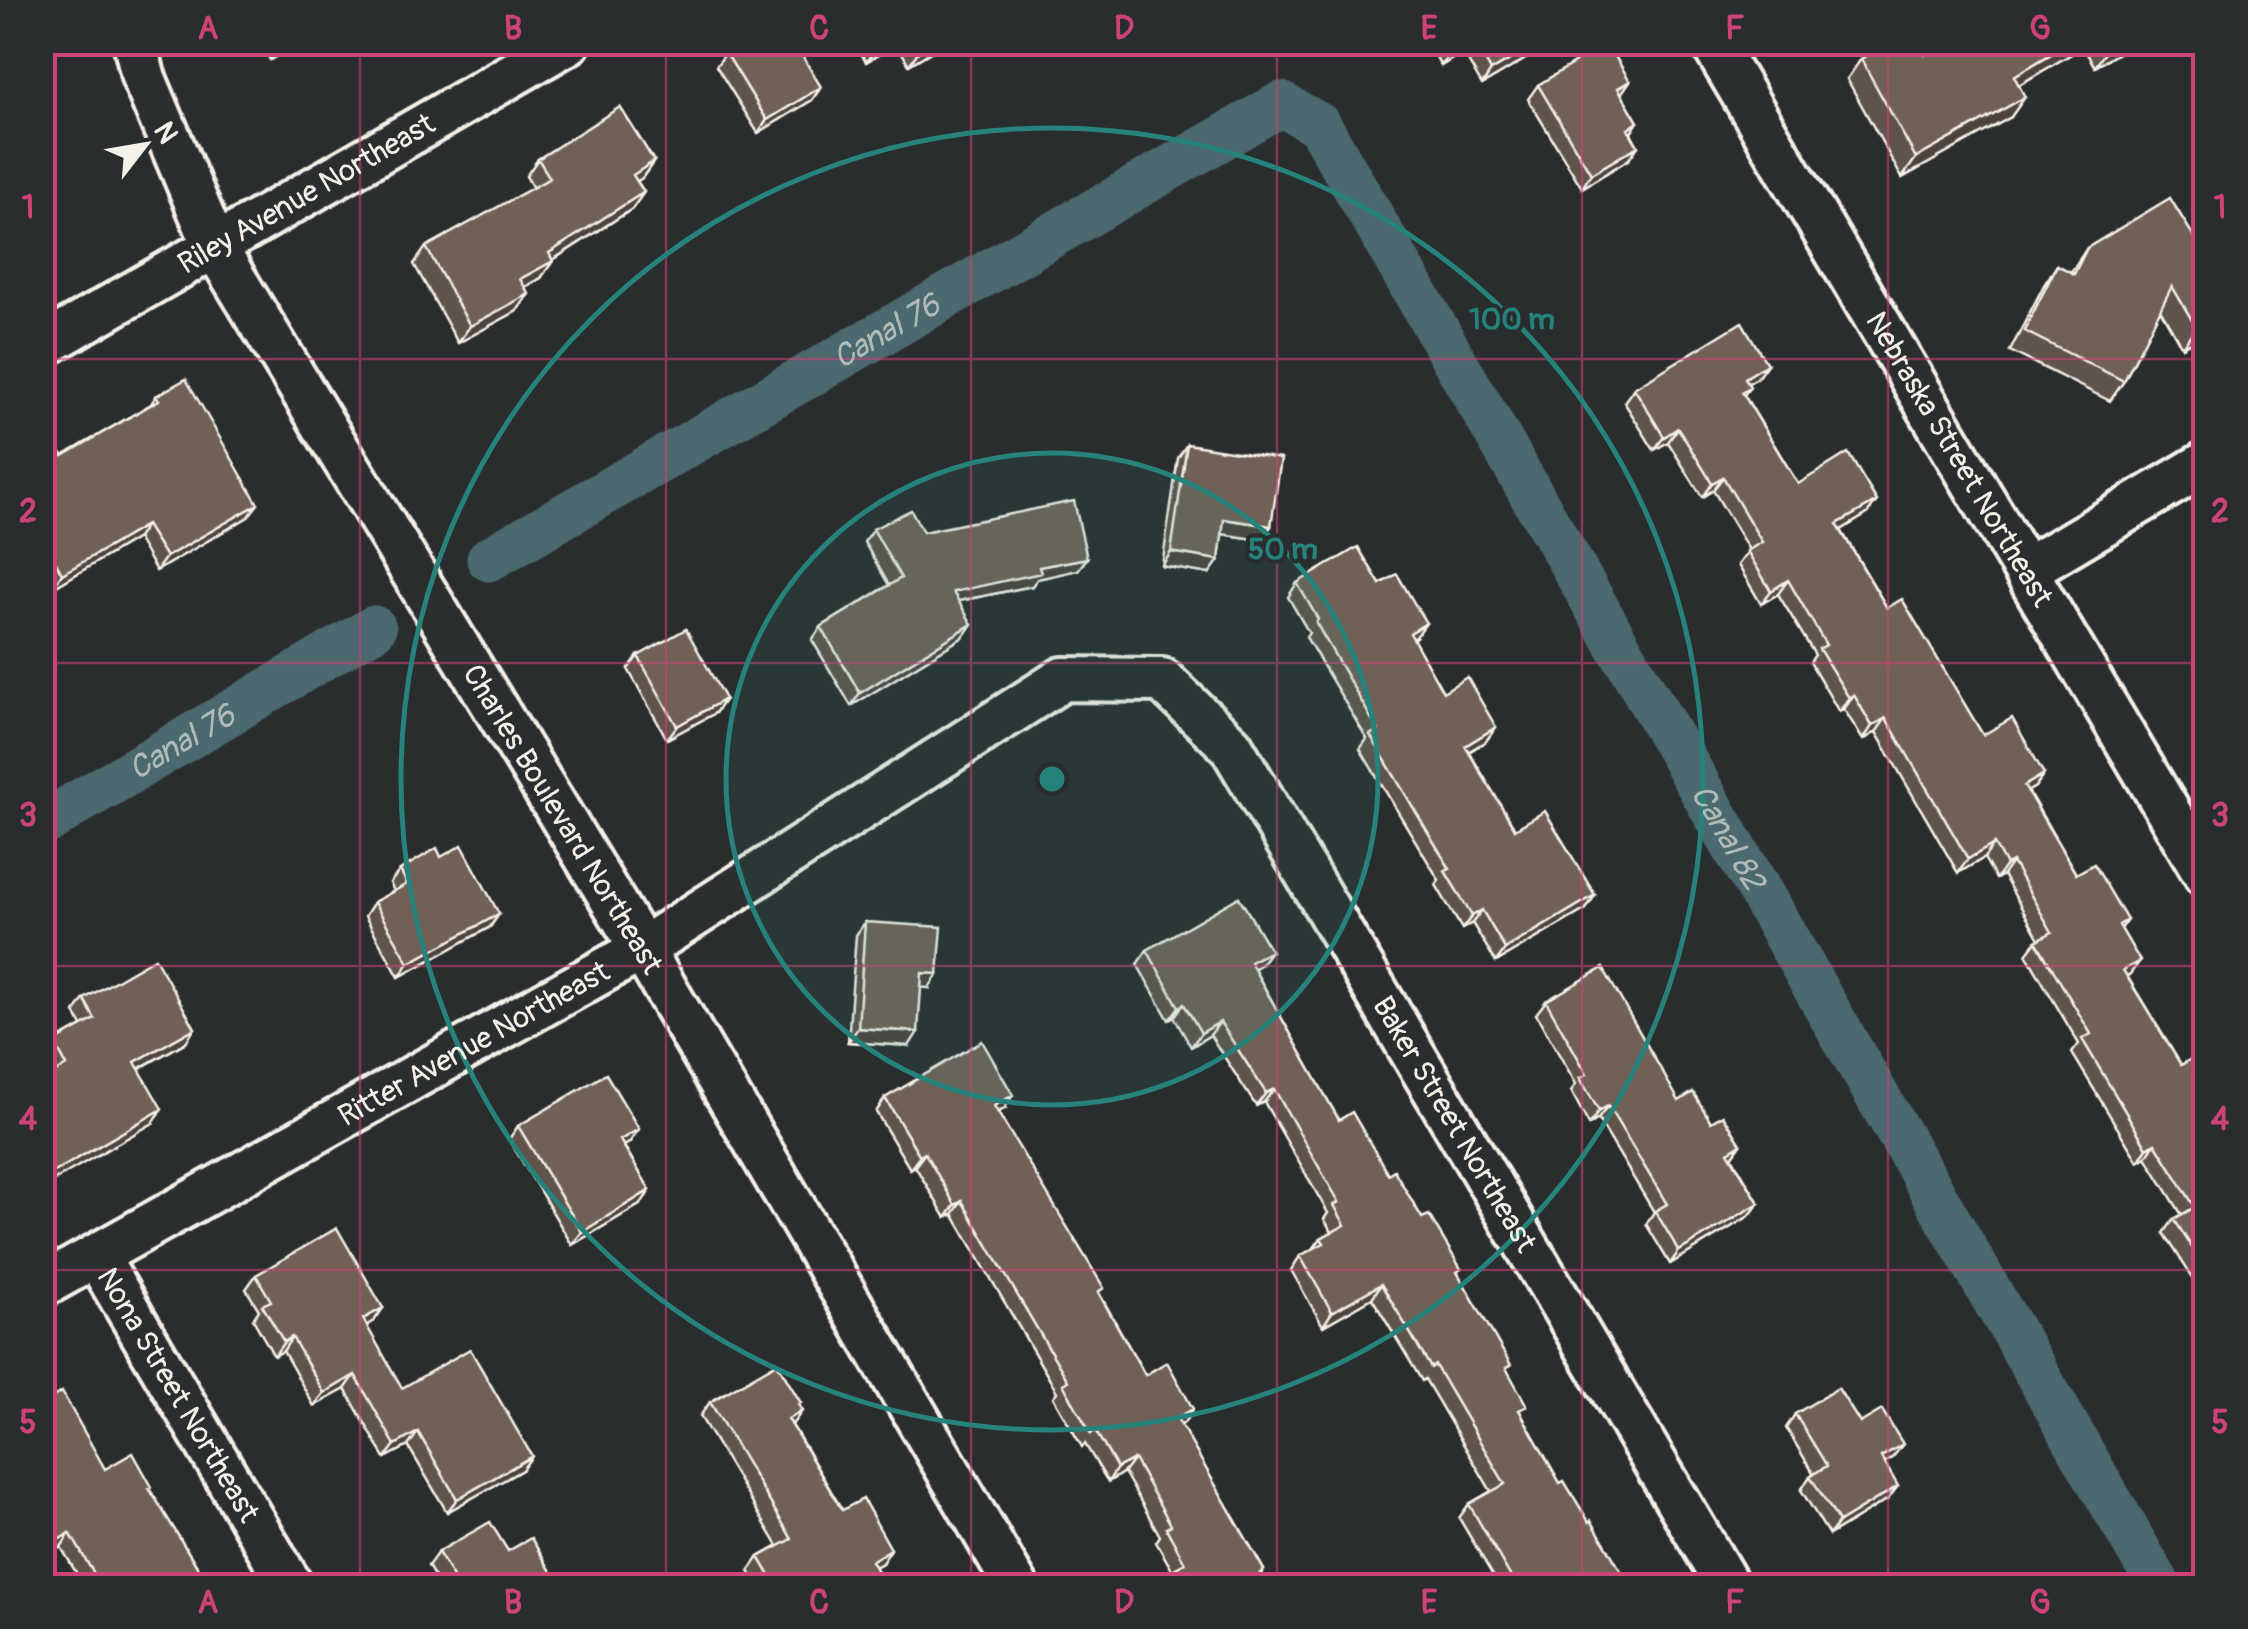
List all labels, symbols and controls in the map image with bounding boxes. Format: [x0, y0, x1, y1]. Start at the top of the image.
text: A [198, 9, 219, 49]
text: B [504, 9, 522, 49]
text: C [809, 9, 829, 49]
text: D [1114, 9, 1134, 49]
text: E [1421, 9, 1438, 49]
text: F [1725, 9, 1745, 49]
text: G [2029, 9, 2051, 49]
north arrow [95, 95, 195, 195]
street label: Riley Avenue Northeast [171, 105, 442, 283]
text: N [145, 116, 185, 150]
text: 1 [22, 188, 34, 228]
text: 1 [2214, 188, 2226, 228]
water label: Canal 76 [826, 284, 949, 378]
text: 100 m [1469, 301, 1555, 338]
street label: Nebraska Street Northeast [1857, 305, 2061, 614]
text: 2 [19, 492, 37, 532]
text: 2 [2211, 492, 2229, 532]
text: 50 m [1248, 531, 1318, 568]
street label: Charles Boulevard Northeast [454, 658, 671, 982]
water label: Canal 76 [122, 694, 245, 789]
centre of rings [1034, 761, 1070, 797]
water label: Canal 82 [1681, 777, 1775, 900]
text: 3 [19, 796, 37, 836]
text: 3 [2211, 796, 2229, 836]
street label: Ritter Avenue Northeast [332, 953, 617, 1135]
street label: Baker Street Northeast [1364, 990, 1545, 1260]
text: 4 [19, 1100, 38, 1140]
text: 4 [2211, 1100, 2230, 1140]
street label: Nona Street Northeast [88, 1261, 268, 1530]
text: 5 [19, 1403, 37, 1443]
text: 5 [2211, 1403, 2229, 1443]
text: A [198, 1583, 219, 1623]
text: B [504, 1583, 522, 1623]
text: C [809, 1583, 829, 1623]
text: D [1114, 1583, 1134, 1623]
text: E [1421, 1583, 1438, 1623]
text: F [1725, 1583, 1745, 1623]
text: G [2029, 1583, 2051, 1623]

